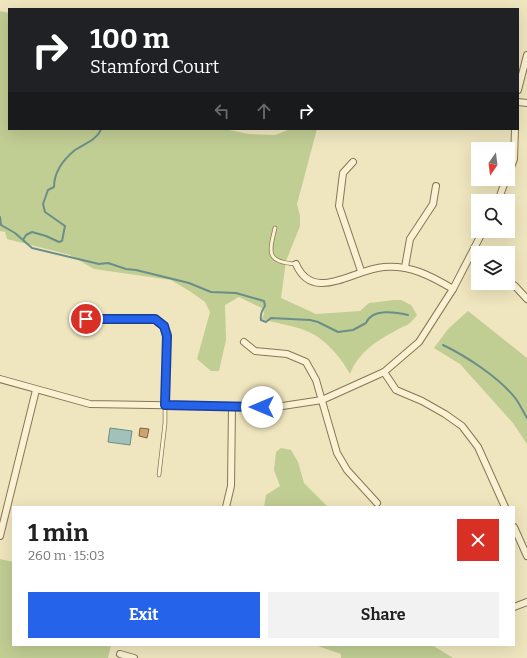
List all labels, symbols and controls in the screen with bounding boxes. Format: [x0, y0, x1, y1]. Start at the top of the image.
text: 100 m [90, 22, 169, 55]
icon: right [24, 24, 76, 76]
text: Stamford Court [90, 56, 219, 78]
icon: left [211, 100, 233, 122]
icon: ahead [253, 100, 275, 122]
icon: right [295, 100, 317, 122]
north arrow [471, 142, 515, 186]
map controls [471, 142, 515, 290]
button: search [471, 194, 515, 238]
button: layers [471, 246, 515, 290]
pin [69, 302, 103, 336]
icon: arrive [75, 308, 97, 330]
position arrow [241, 386, 283, 428]
text: 1 min [28, 519, 89, 547]
button: close [457, 519, 499, 561]
text: 260 m · 15:03 [28, 548, 105, 563]
button: Exit [28, 592, 260, 638]
button: Share [268, 592, 499, 638]

